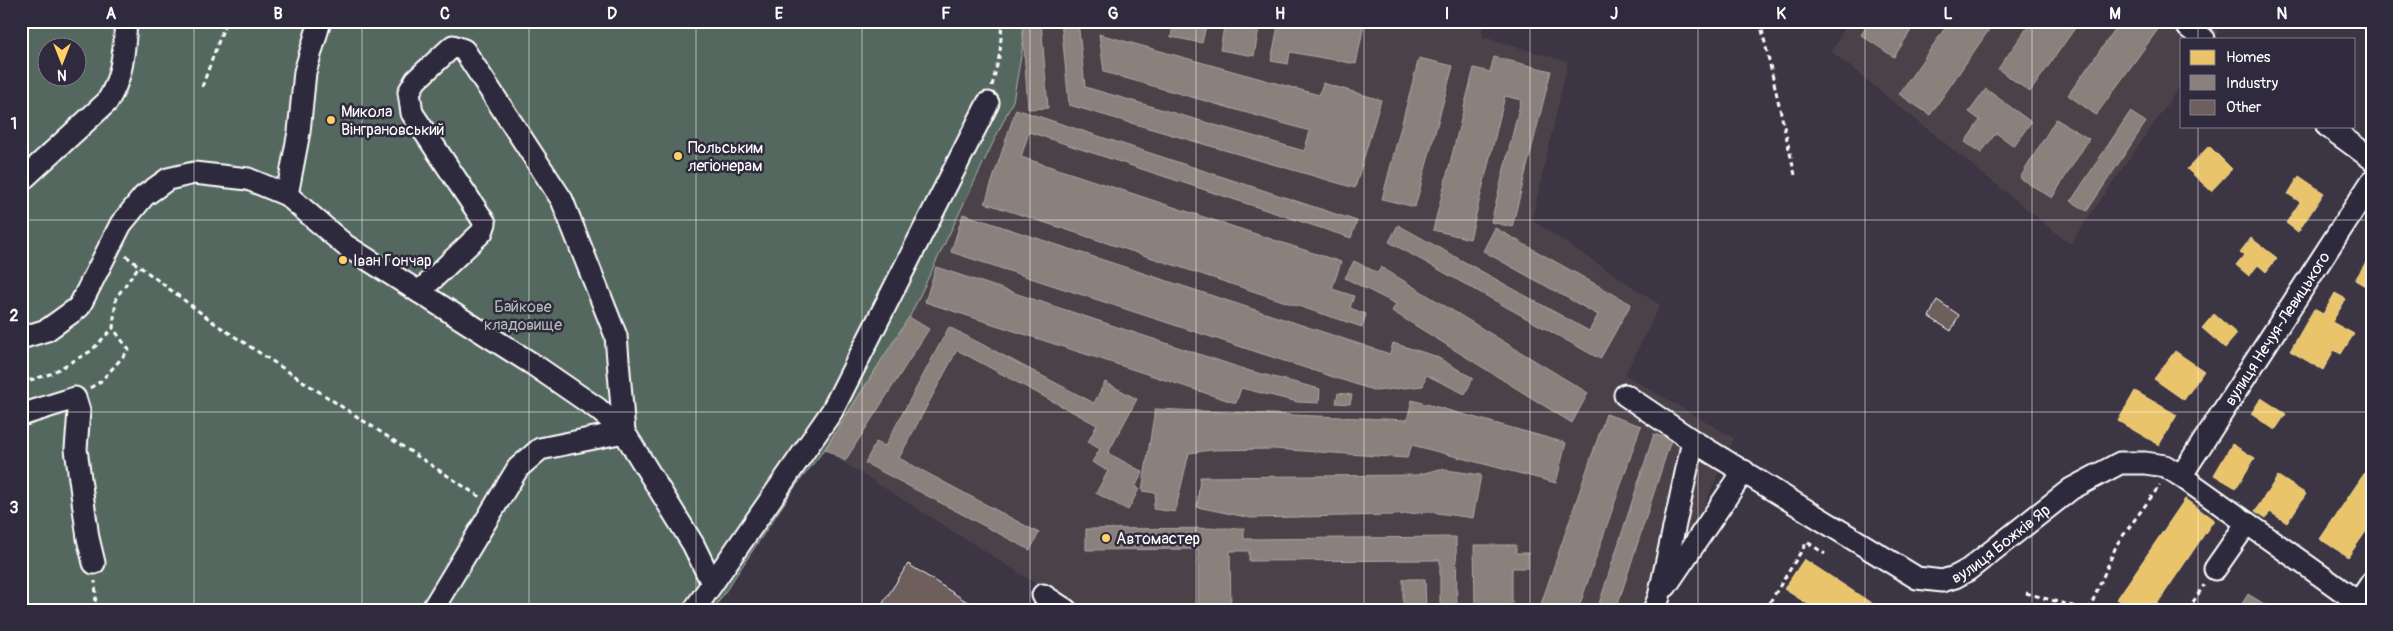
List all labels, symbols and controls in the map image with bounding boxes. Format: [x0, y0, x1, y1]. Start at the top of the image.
text: A [106, 4, 117, 24]
text: B [273, 4, 283, 24]
text: C [440, 4, 450, 24]
text: D [607, 4, 617, 24]
text: E [775, 4, 784, 24]
text: F [941, 4, 951, 24]
text: G [1108, 4, 1119, 24]
text: H [1275, 4, 1285, 24]
text: I [1445, 4, 1449, 24]
text: J [1610, 4, 1618, 24]
text: K [1776, 4, 1786, 24]
text: L [1943, 4, 1953, 24]
text: M [2109, 4, 2121, 24]
text: N [2277, 4, 2288, 24]
north arrow [38, 38, 88, 88]
legend [2180, 38, 2356, 128]
text: Homes [2226, 48, 2271, 67]
text: N [57, 66, 67, 83]
text: Industry [2226, 74, 2279, 93]
text: Other [2226, 98, 2262, 117]
place label: Микола Вінграновський [341, 102, 444, 140]
text: 1 [11, 114, 17, 134]
marker: Микола Вінграновський [325, 114, 337, 126]
place label: Польським легіонерам [688, 138, 763, 176]
marker: Польським легіонерам [672, 150, 684, 162]
street label: вулиця Нечуя-Левицького [2220, 248, 2335, 410]
place label: Іван Гончар [353, 251, 432, 271]
marker: Іван Гончар [337, 254, 349, 266]
park label: Байкове кладовище [484, 297, 562, 335]
text: 2 [10, 306, 19, 326]
text: 3 [10, 498, 19, 518]
street label: вулиця Божків Яр [1948, 500, 2054, 588]
place label: Автомастер [1116, 529, 1200, 549]
marker: Автомастер [1100, 532, 1112, 544]

